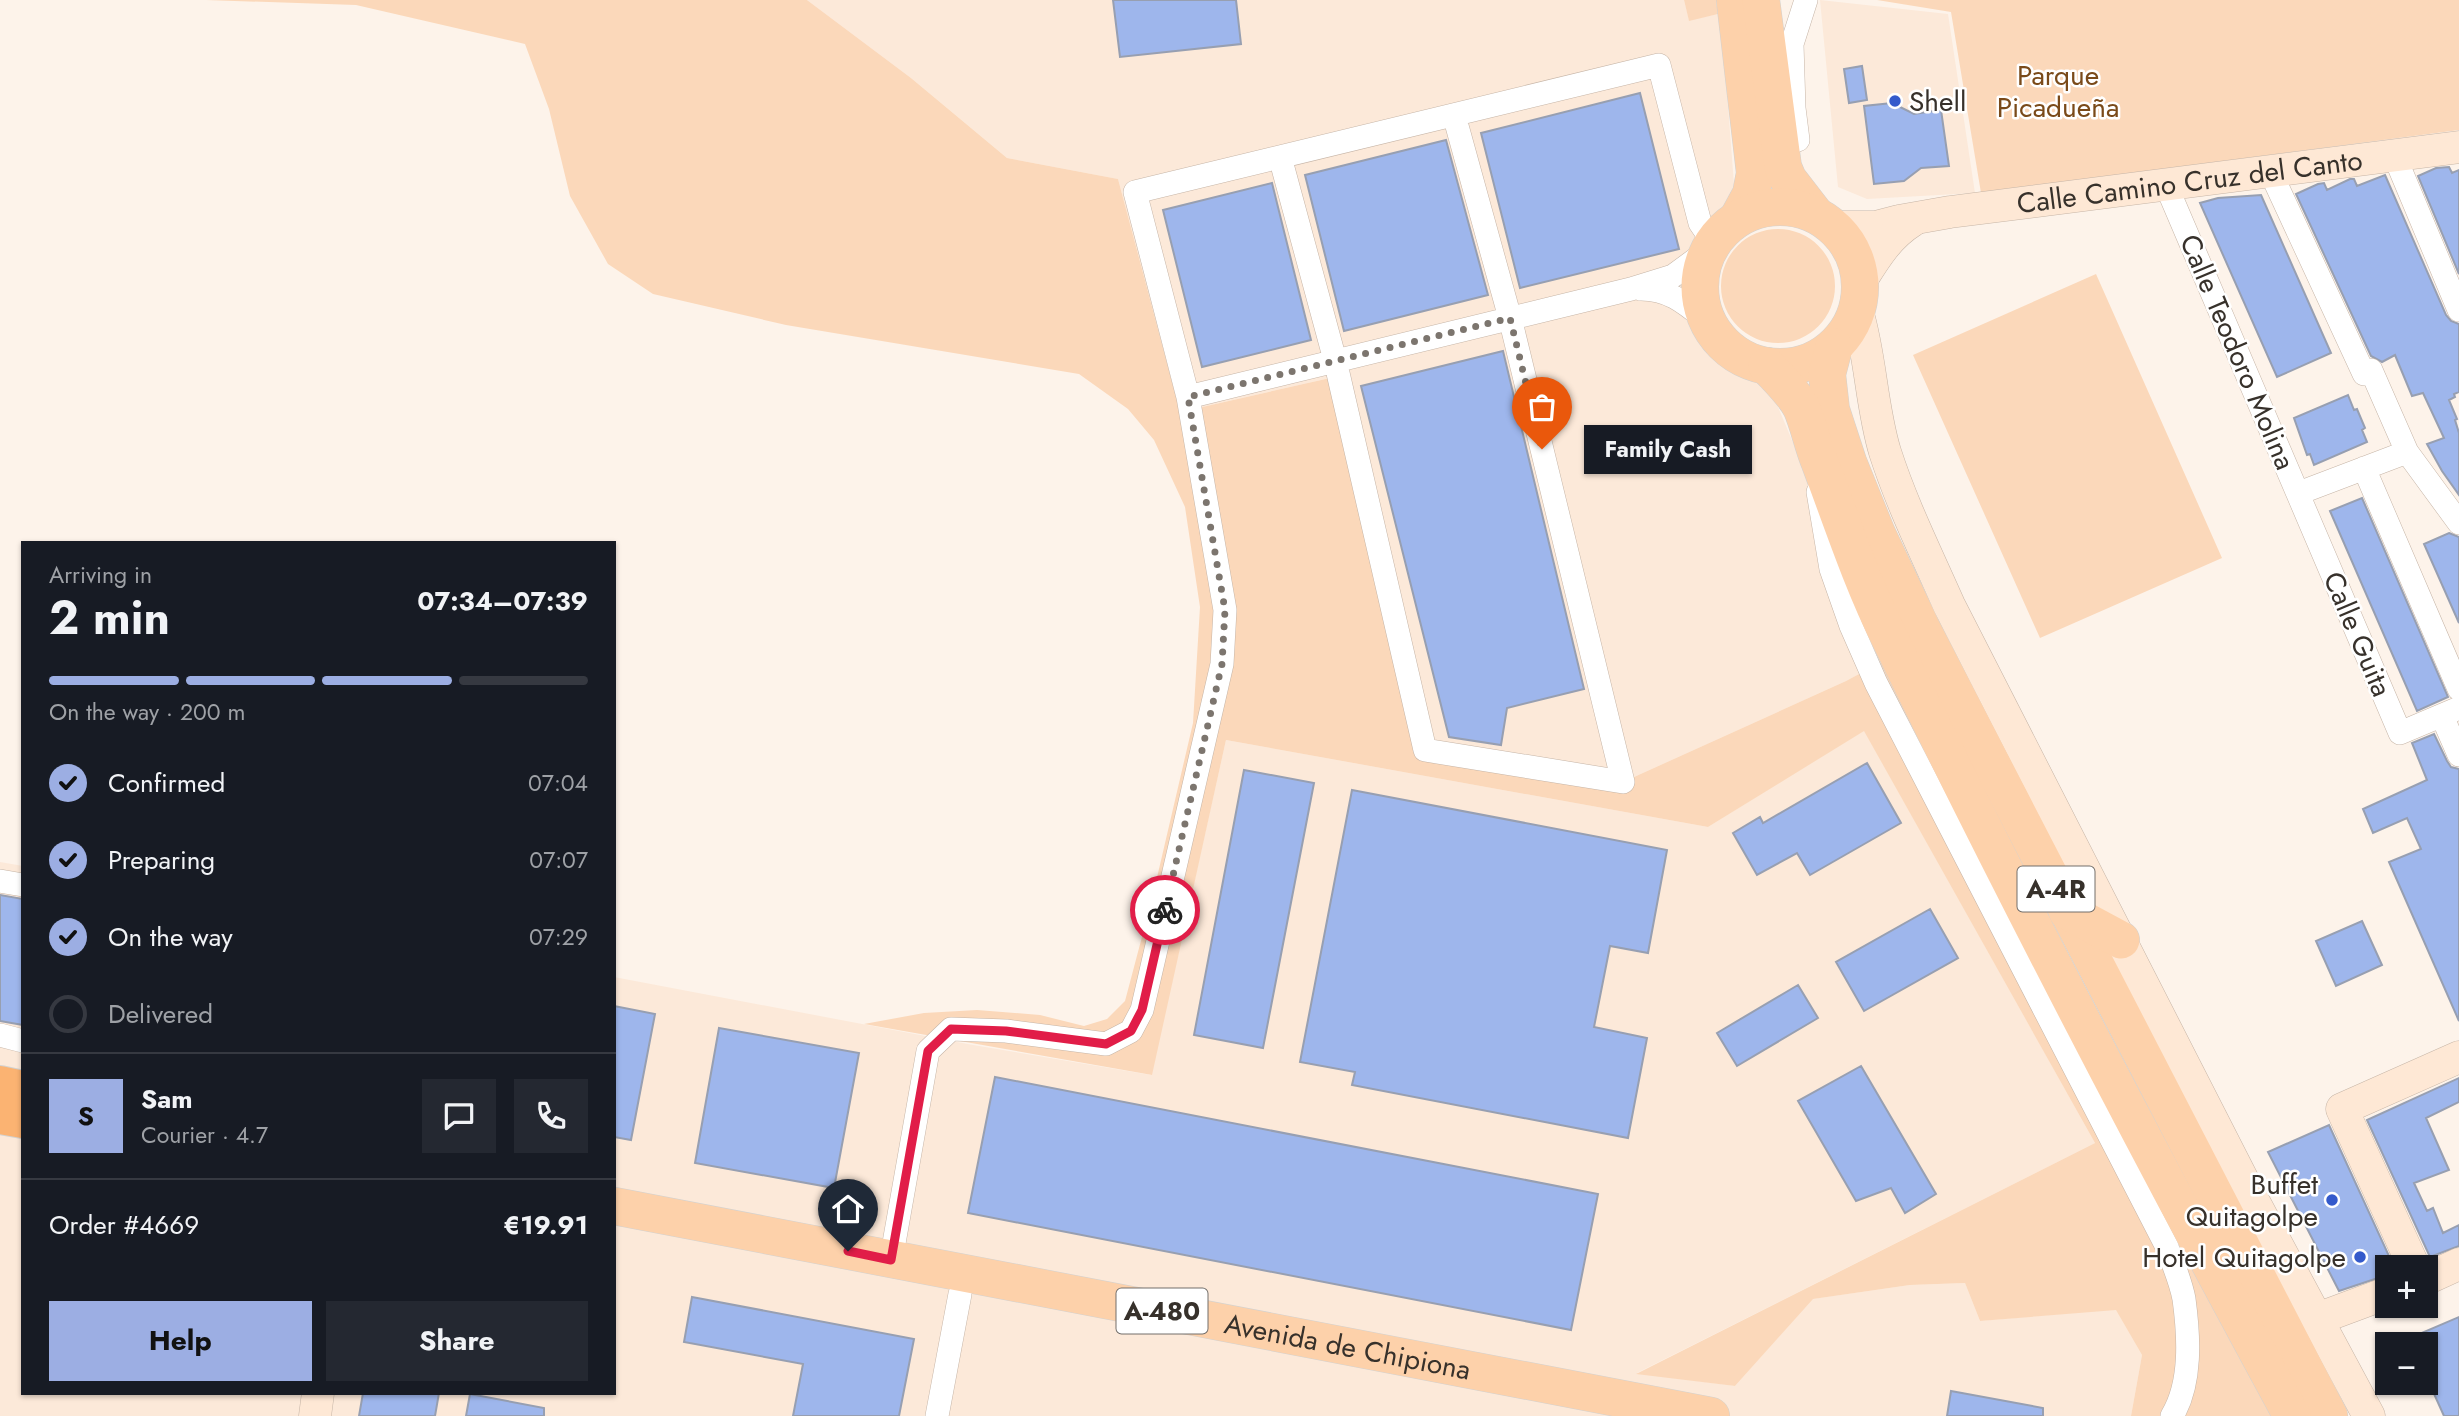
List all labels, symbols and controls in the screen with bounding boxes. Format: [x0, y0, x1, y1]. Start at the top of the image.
park label: Parque Picadueña [1997, 55, 2119, 128]
place label: Shell [1909, 81, 1966, 122]
marker: Shell [1887, 93, 1903, 109]
street label: Calle Camino Cruz del Canto [2014, 140, 2365, 224]
street label: Calle Teodoro Molina [2169, 228, 2306, 476]
pin [1512, 377, 1572, 449]
icon: bag [1523, 388, 1561, 426]
callout: Family Cash [1584, 424, 1752, 474]
text: Family Cash [1605, 432, 1731, 466]
text: Arriving in [49, 558, 152, 592]
street label: Calle Guita [2313, 565, 2402, 703]
text: 07:34–07:39 [417, 582, 588, 620]
text: 2 min [49, 585, 170, 651]
text: On the way · 200 m [49, 695, 245, 729]
icon: check [49, 764, 87, 802]
text: Confirmed [108, 764, 225, 802]
text: 07:04 [528, 766, 588, 800]
icon: check [49, 841, 87, 879]
text: Preparing [108, 841, 215, 879]
text: 07:07 [529, 843, 588, 877]
road number: A-4R [2018, 866, 2094, 912]
courier [1130, 875, 1200, 945]
icon: bike [1146, 891, 1184, 929]
icon: check [49, 918, 87, 956]
text: On the way [108, 918, 233, 956]
text: 07:29 [529, 920, 588, 954]
text: Delivered [108, 995, 213, 1033]
button: chat [422, 1079, 496, 1153]
button: phone [514, 1079, 588, 1153]
text: Sam [141, 1080, 193, 1118]
text: S [78, 1097, 94, 1135]
text: Courier · 4.7 [141, 1118, 268, 1152]
place label: Buffet Quitagolpe [2186, 1164, 2318, 1237]
pin [818, 1179, 878, 1251]
icon: home [829, 1190, 867, 1228]
marker: Buffet Quitagolpe [2324, 1192, 2340, 1208]
text: Order #4669 [49, 1206, 199, 1244]
text: €19.91 [503, 1206, 588, 1244]
place label: Hotel Quitagolpe [2142, 1237, 2346, 1278]
marker: Hotel Quitagolpe [2352, 1249, 2368, 1265]
map controls [2375, 1255, 2438, 1395]
button: + [2375, 1255, 2438, 1318]
road number: A-480 [1116, 1288, 1208, 1334]
button: Help [49, 1301, 312, 1381]
button: Share [326, 1301, 588, 1381]
street label: Avenida de Chipiona [1221, 1303, 1474, 1391]
button: − [2375, 1332, 2438, 1395]

